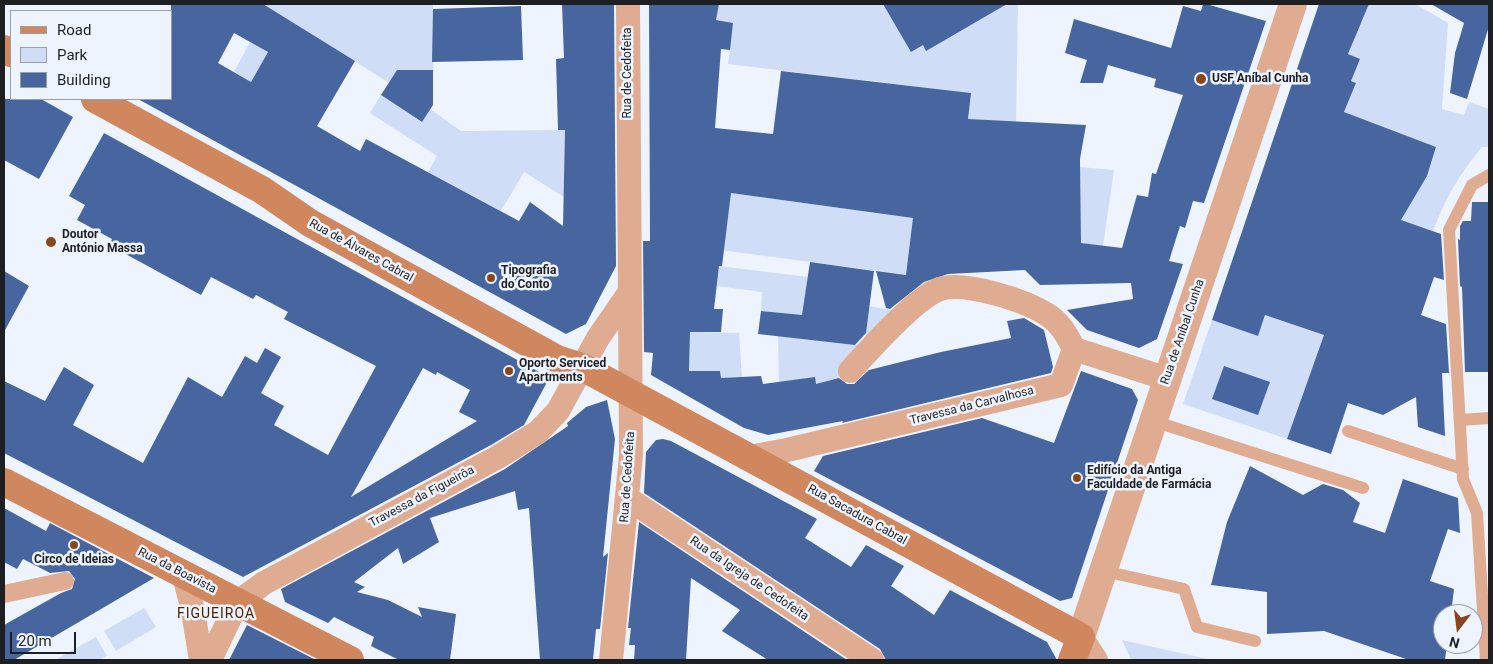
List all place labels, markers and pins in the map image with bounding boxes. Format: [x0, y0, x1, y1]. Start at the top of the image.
marker: USF Aníbal Cunha [1194, 72, 1208, 86]
place label: USF Aníbal Cunha [1212, 72, 1309, 86]
place label: Doutor António Massa [62, 228, 143, 256]
marker: Doutor António Massa [44, 235, 58, 249]
place label: Tipografia do Conto [501, 264, 556, 292]
marker: Tipografia do Conto [485, 272, 497, 284]
place label: Oporto Serviced Apartments [519, 357, 606, 385]
marker: Oporto Serviced Apartments [503, 365, 515, 377]
place label: Edifício da Antiga Faculdade de Farmácia [1087, 464, 1211, 492]
marker: Edifício da Antiga Faculdade de Farmácia [1071, 472, 1083, 484]
marker: Circo de Ideias [68, 539, 80, 551]
place label: Circo de Ideias [34, 553, 114, 567]

